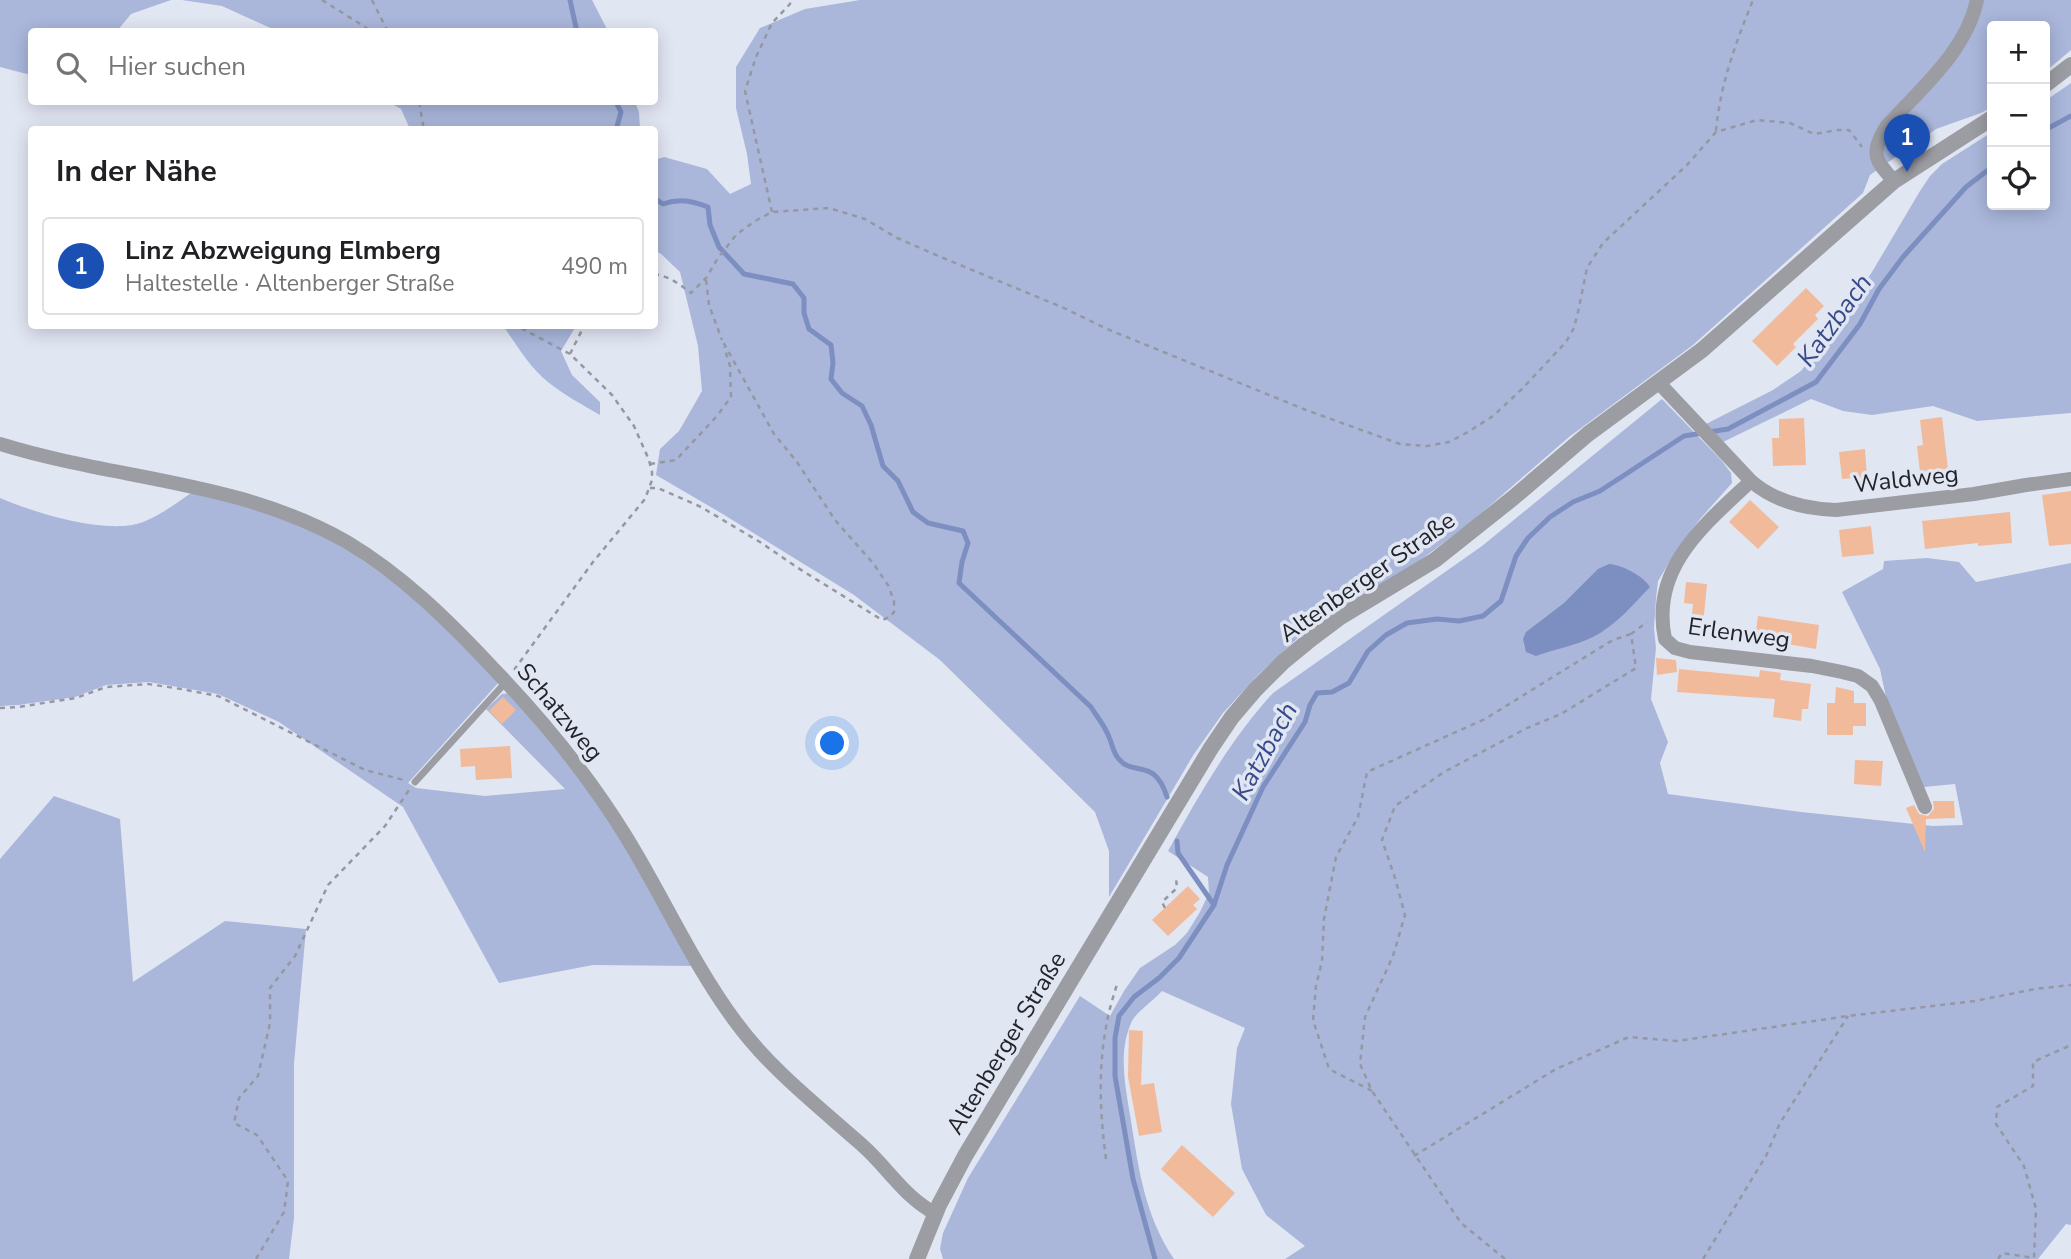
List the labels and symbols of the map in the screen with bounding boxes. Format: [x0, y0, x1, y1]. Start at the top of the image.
pin: 1 [1884, 114, 1930, 172]
water label: Katzbach [1789, 267, 1880, 374]
street label: Waldweg [1852, 458, 1960, 500]
street label: Altenberger Straße [1273, 504, 1461, 650]
street label: Erlenweg [1686, 610, 1792, 656]
street label: Schatzweg [510, 656, 610, 768]
water label: Katzbach [1223, 696, 1306, 806]
your location [815, 726, 849, 760]
street label: Altenberger Straße [939, 946, 1073, 1140]

